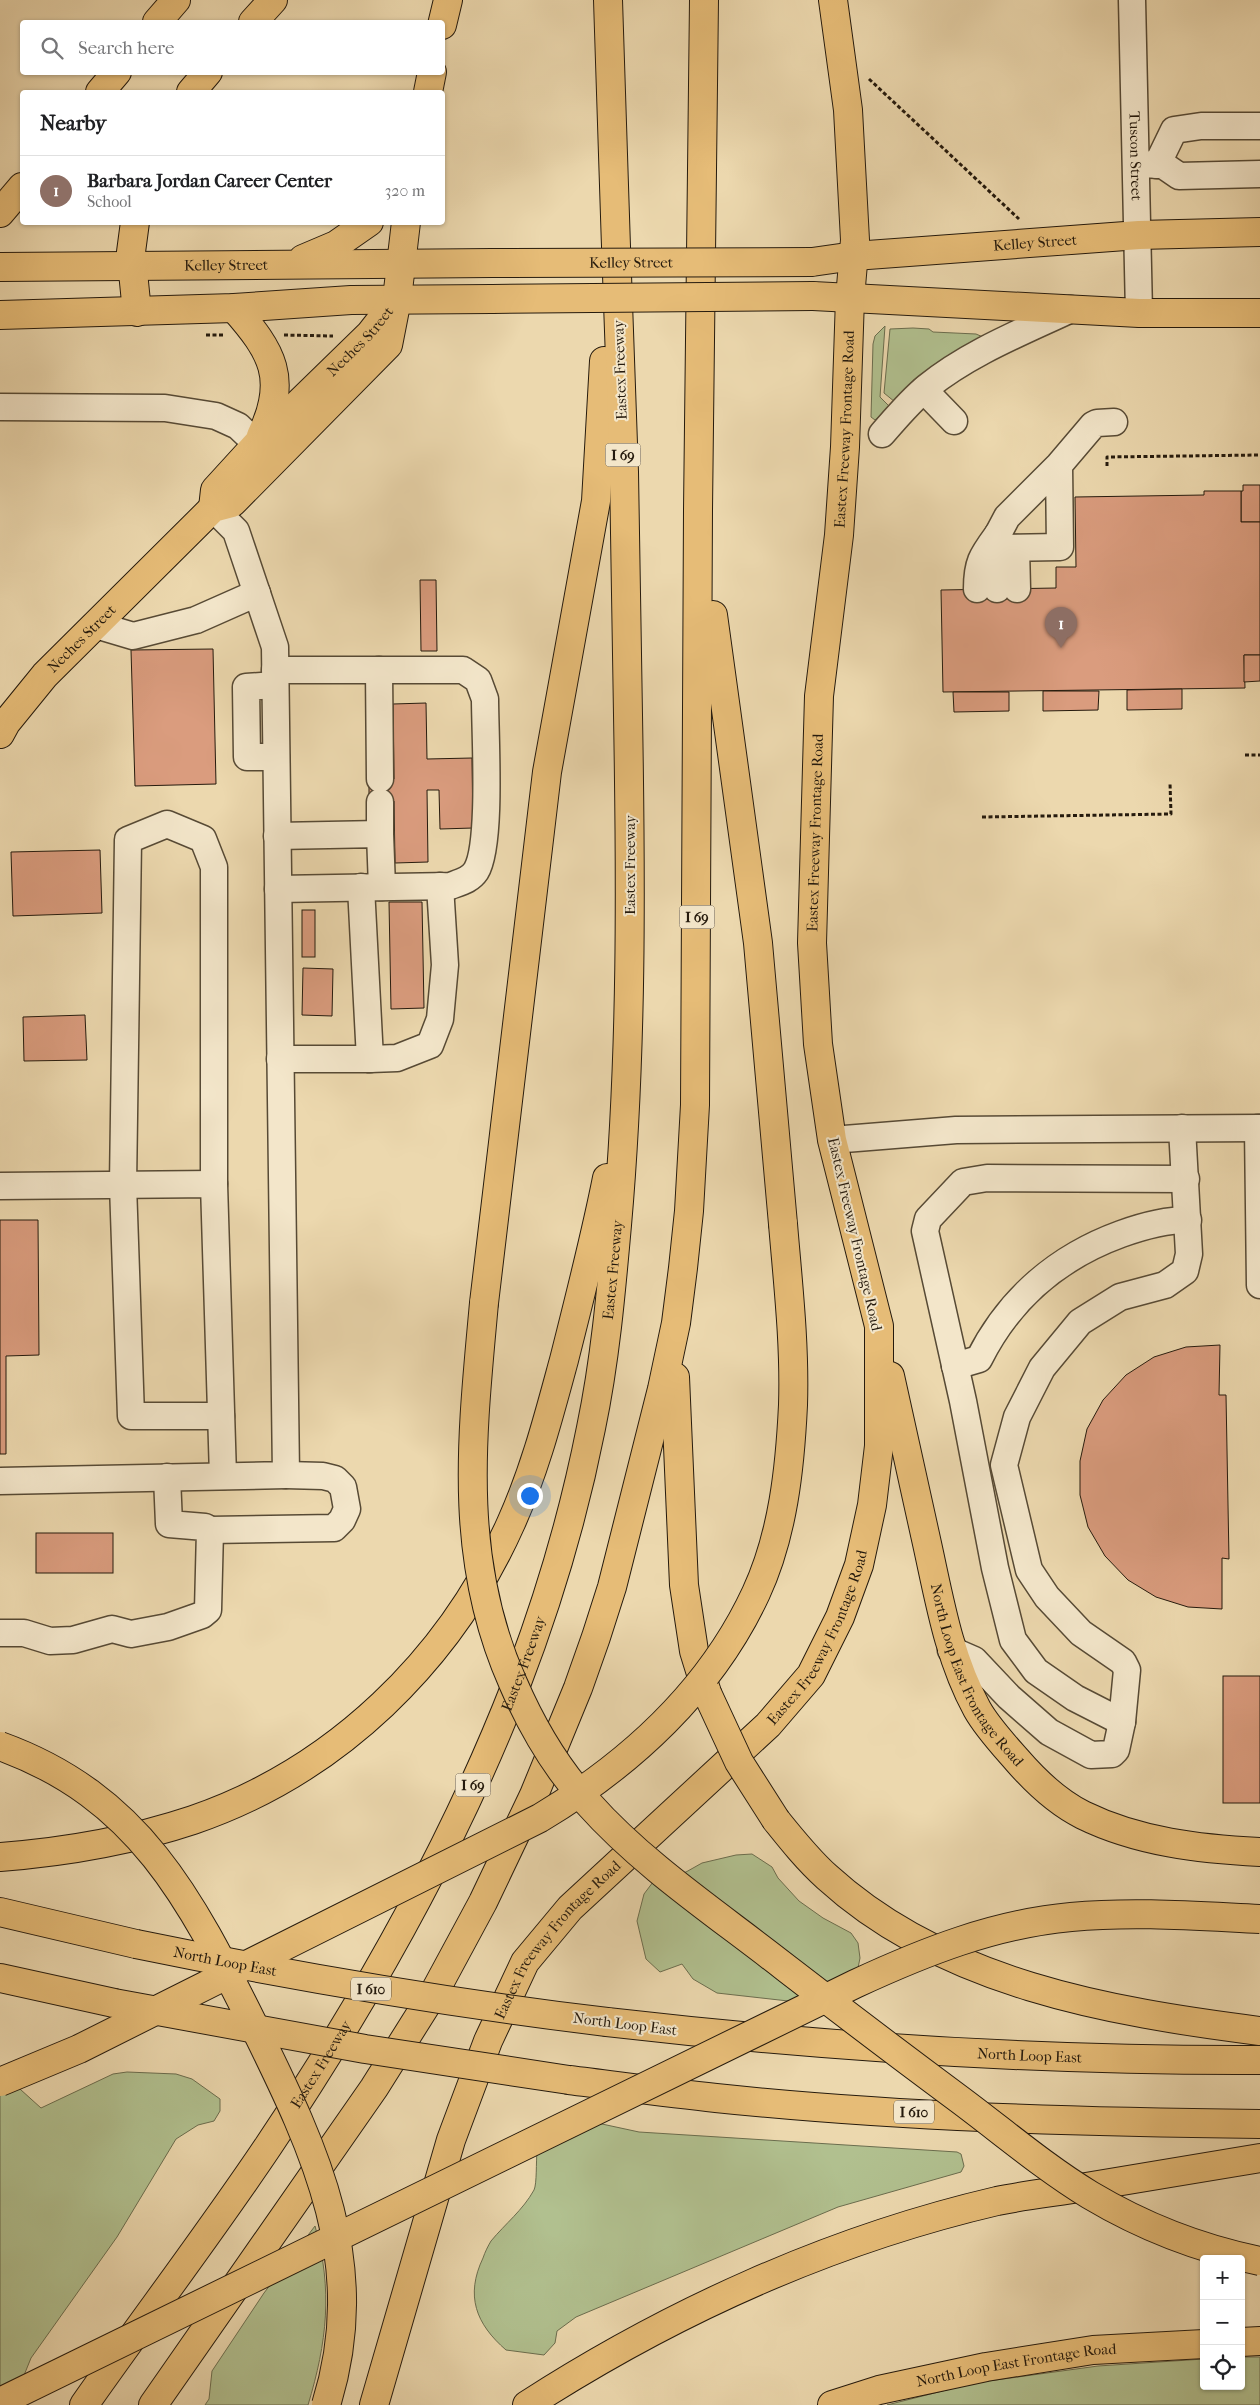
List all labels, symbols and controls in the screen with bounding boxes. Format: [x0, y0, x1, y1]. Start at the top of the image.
search box [20, 20, 445, 75]
icon: search [38, 34, 66, 62]
text: Search here [78, 37, 174, 59]
text: Nearby [40, 111, 106, 135]
street label: Tuscon Street [1125, 111, 1146, 202]
text: Barbara Jordan Career Center [87, 170, 332, 192]
text: 1 [53, 181, 59, 200]
text: 320 m [385, 181, 425, 200]
text: School [87, 192, 132, 211]
street label: Kelley Street [992, 231, 1078, 255]
street label: Kelley Street [589, 253, 674, 272]
street label: Kelley Street [184, 256, 269, 275]
street label: Neches Street [323, 302, 398, 380]
street label: Eastex Freeway [609, 319, 631, 420]
street label: Eastex Freeway Frontage Road [830, 329, 858, 529]
road number: I 69 [606, 444, 640, 466]
street label: Neches Street [44, 600, 120, 676]
pin: 1 [1045, 607, 1077, 648]
street label: Eastex Freeway Frontage Road [803, 733, 827, 932]
street label: Eastex Freeway [621, 814, 639, 915]
road number: I 69 [680, 906, 714, 929]
street label: Eastex Freeway Frontage Road [824, 1135, 886, 1333]
street label: Eastex Freeway [599, 1218, 626, 1321]
your location [517, 1483, 543, 1509]
street label: Eastex Freeway Frontage Road [763, 1547, 871, 1729]
street label: North Loop East Frontage Road [927, 1582, 1028, 1771]
street label: Eastex Freeway [498, 1613, 550, 1714]
road number: I 69 [456, 1774, 490, 1796]
street label: Eastex Freeway Frontage Road [491, 1856, 625, 2022]
street label: North Loop East [172, 1943, 279, 1980]
road number: I 610 [351, 1978, 391, 2000]
street label: North Loop East [572, 2009, 679, 2039]
street label: Eastex Freeway [287, 2016, 356, 2112]
street label: North Loop East [977, 2044, 1083, 2067]
road number: I 610 [894, 2100, 934, 2124]
map controls [1200, 2255, 1245, 2390]
button: + [1200, 2255, 1245, 2300]
button: − [1200, 2300, 1245, 2345]
street label: North Loop East Frontage Road [914, 2340, 1118, 2391]
button: locate [1200, 2345, 1245, 2390]

